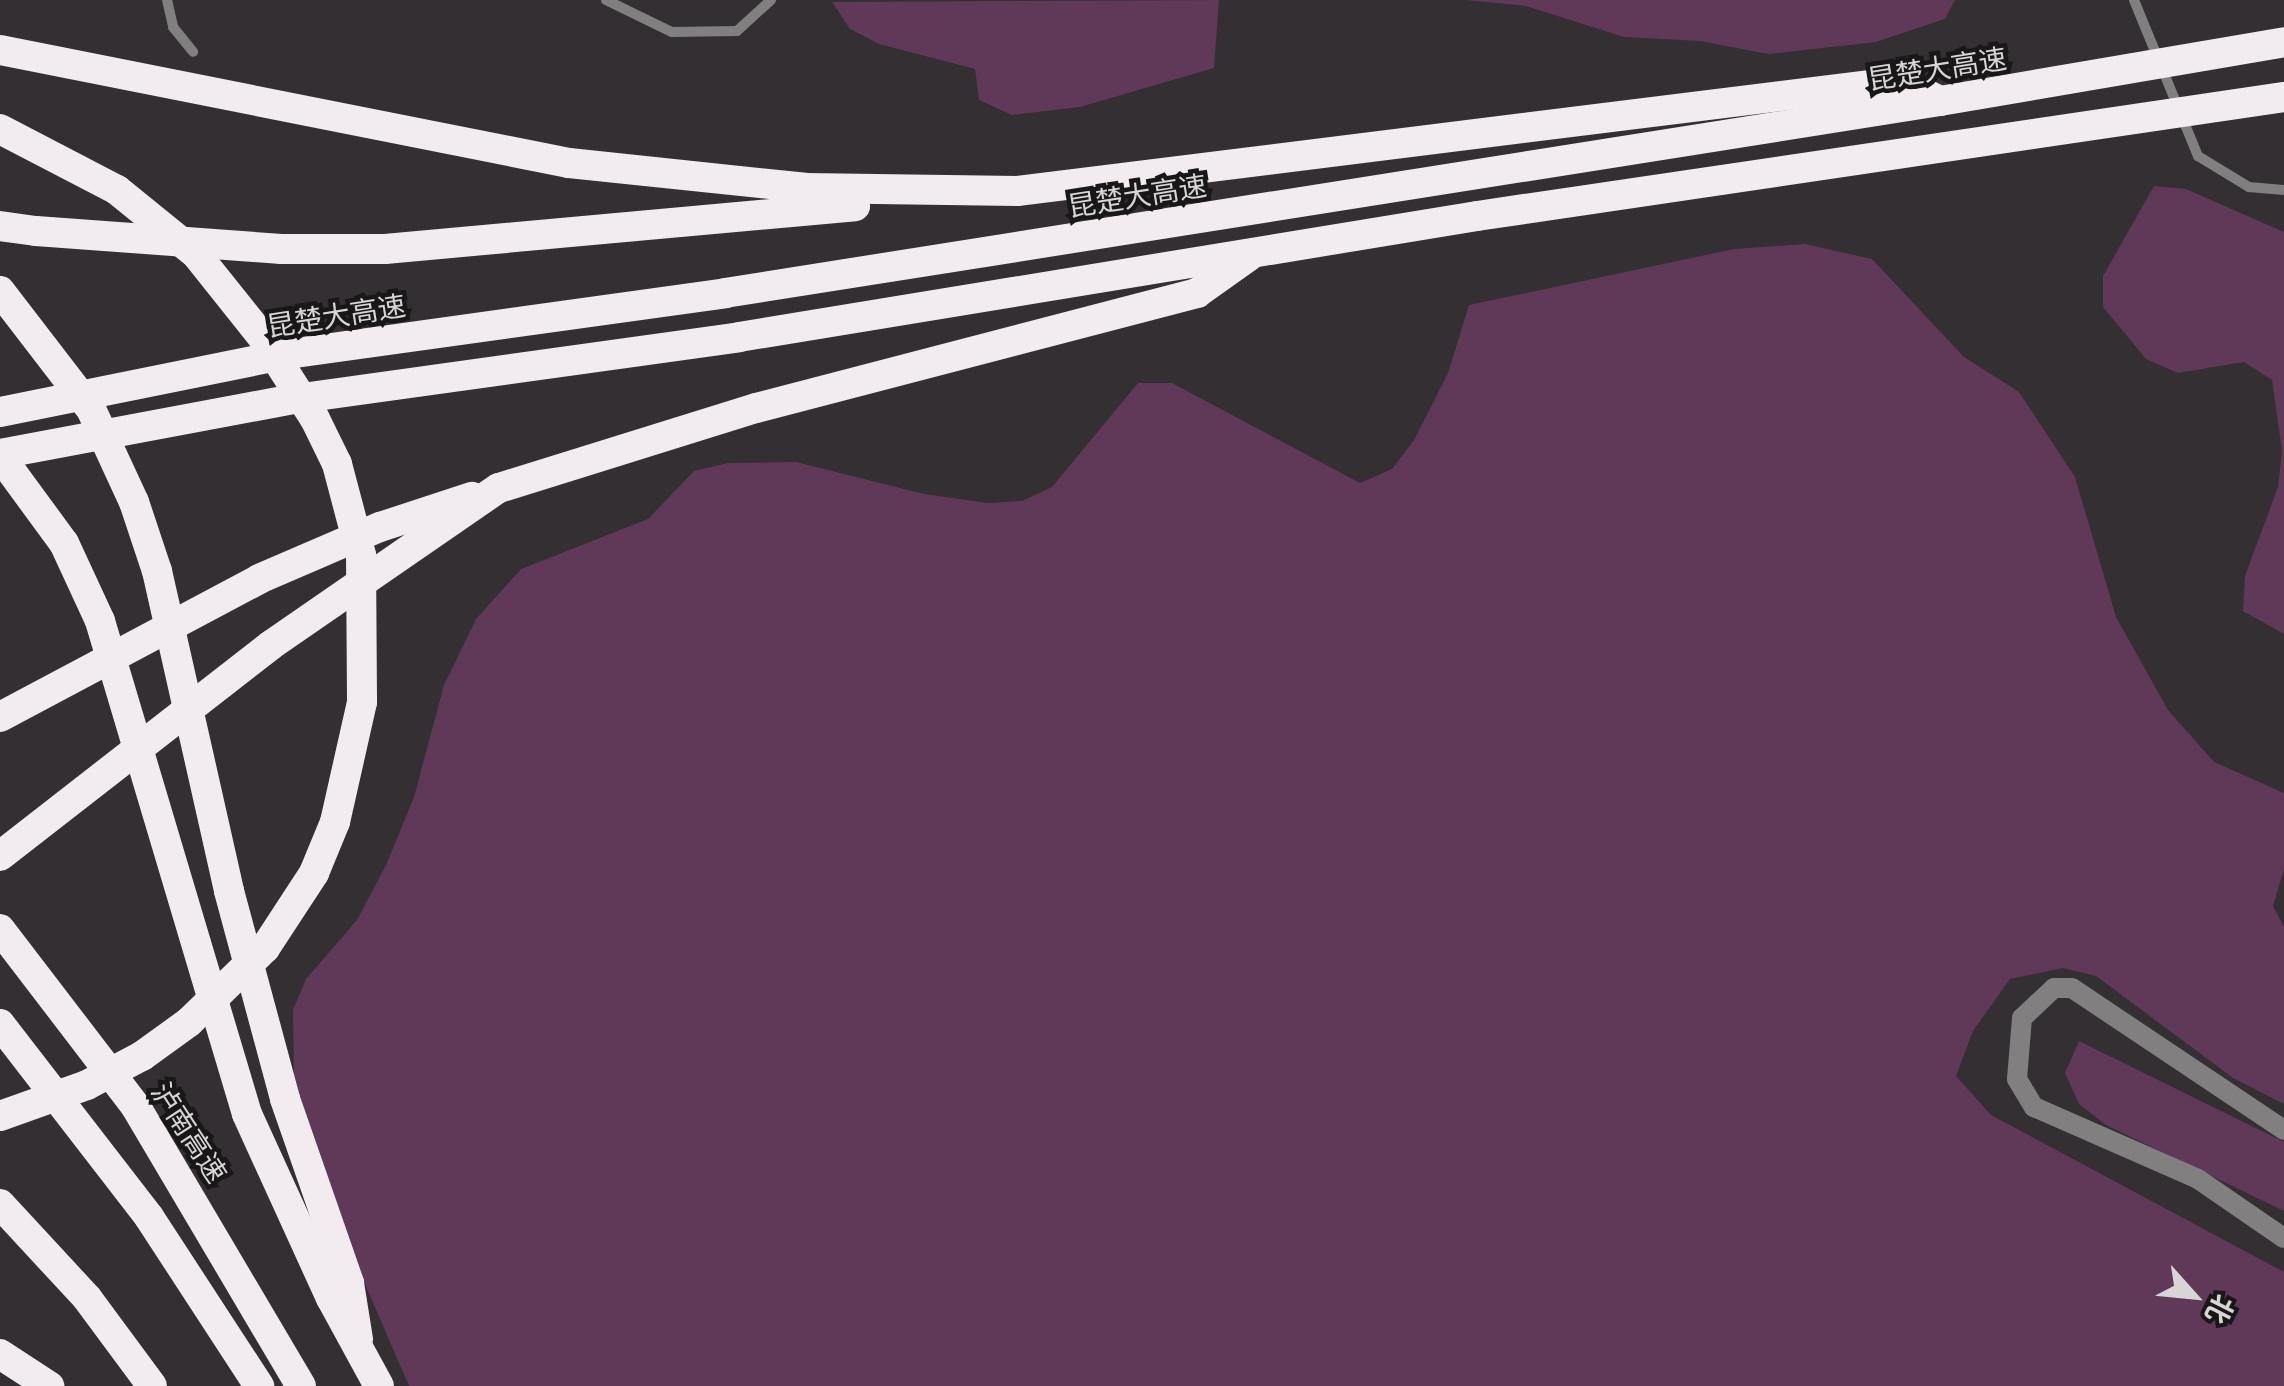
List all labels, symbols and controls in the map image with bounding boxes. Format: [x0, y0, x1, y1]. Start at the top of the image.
street label: 昆楚大高速 [1865, 40, 2009, 96]
street label: 昆楚大高速 [1065, 167, 1209, 223]
street label: 昆楚大高速 [264, 287, 408, 343]
street label: 泸南高速 [145, 1076, 235, 1188]
north arrow [2144, 1246, 2244, 1346]
text: 北 [2197, 1289, 2244, 1331]

